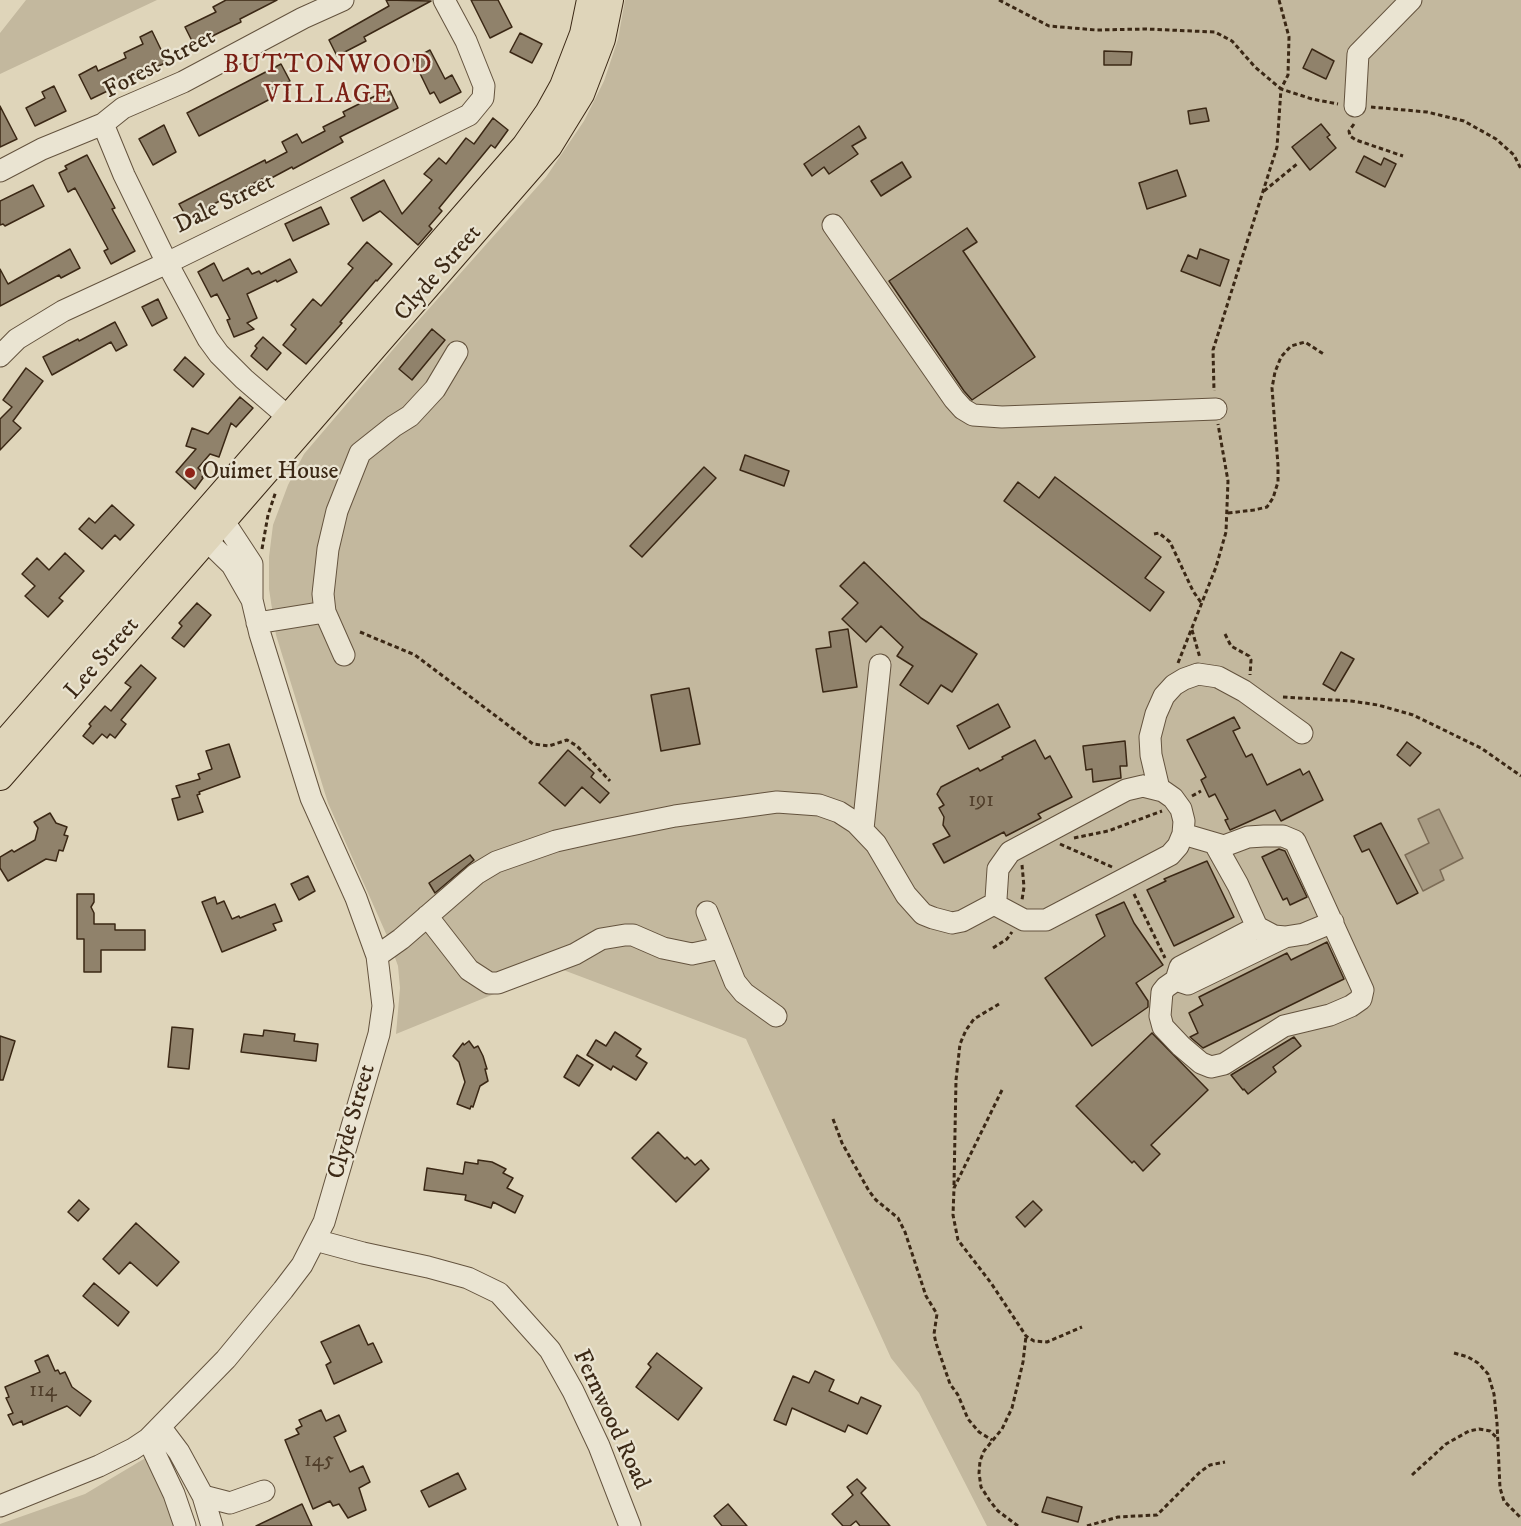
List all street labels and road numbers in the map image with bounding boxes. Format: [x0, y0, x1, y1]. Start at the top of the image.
street label: Forest Street [99, 24, 221, 106]
street label: Dale Street [171, 169, 279, 241]
street label: Clyde Street [389, 220, 489, 328]
street label: Lee Street [60, 612, 146, 706]
street label: Clyde Street [323, 1061, 383, 1183]
street label: Fernwood Road [565, 1346, 655, 1494]

